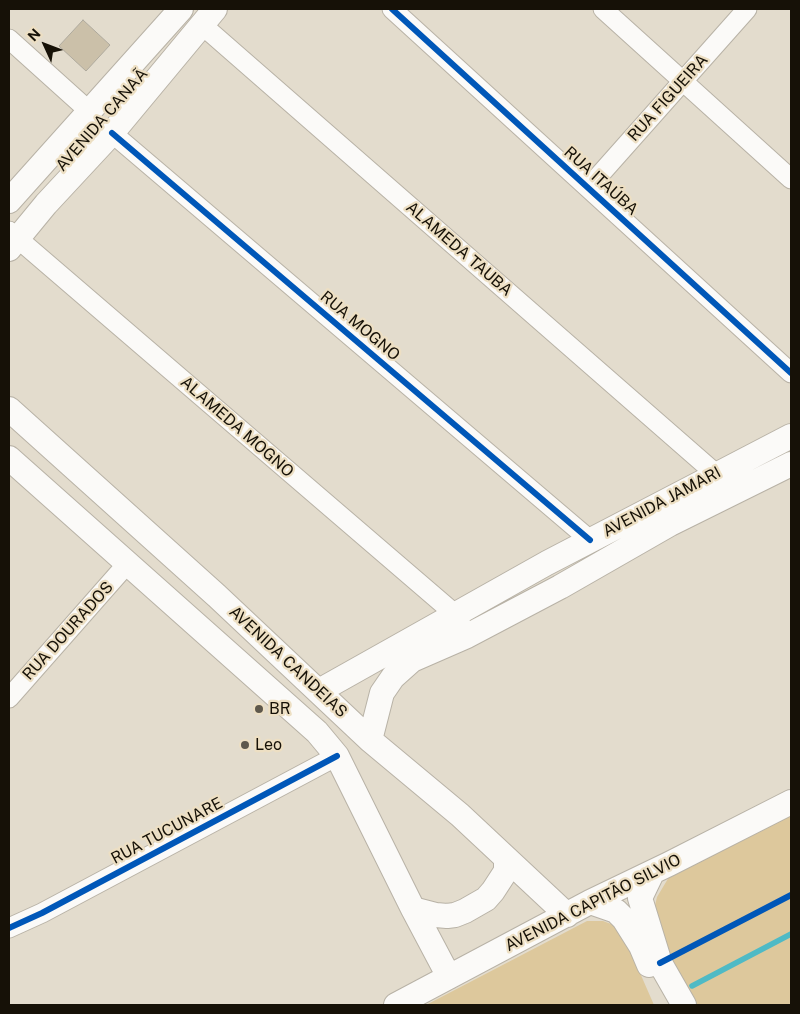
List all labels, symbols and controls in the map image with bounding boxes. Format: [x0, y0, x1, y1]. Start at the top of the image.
north arrow [20, 20, 70, 70]
text: N [24, 25, 44, 44]
street label: RUA FIGUEIRA [624, 51, 712, 145]
street label: AVENIDA CANAÃ [52, 65, 152, 175]
street label: RUA ITAÚBA [560, 143, 642, 219]
street label: ALAMEDA TAUBA [402, 198, 516, 300]
street label: RUA MOGNO [316, 287, 404, 365]
street label: ALAMEDA MOGNO [176, 373, 298, 481]
street label: AVENIDA JAMARI [600, 463, 724, 541]
street label: RUA DOURADOS [19, 578, 117, 684]
street label: AVENIDA CANDEIAS [225, 602, 351, 722]
place label: BR [269, 699, 291, 719]
marker: BR [253, 703, 265, 715]
place label: Leo [255, 735, 282, 755]
marker: Leo [239, 739, 251, 751]
street label: RUA TUCUNARE [108, 794, 226, 868]
street label: AVENIDA CAPITÃO SILVIO [502, 850, 684, 956]

